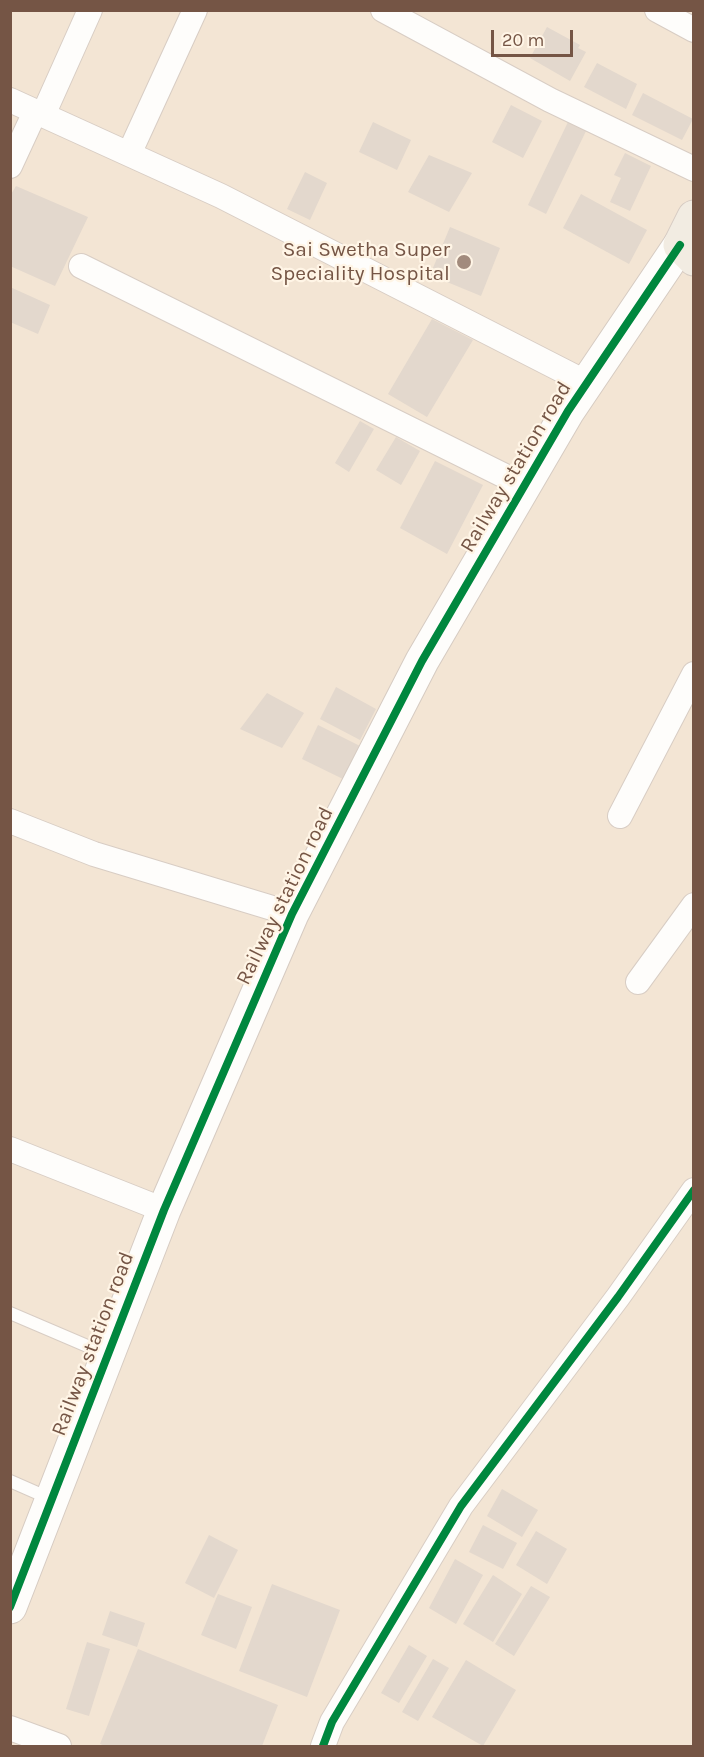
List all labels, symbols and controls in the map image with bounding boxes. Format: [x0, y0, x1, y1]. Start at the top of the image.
scale bar [494, 18, 576, 56]
text: 20 m [502, 29, 544, 51]
place label: Sai Swetha Super Speciality Hospital [270, 237, 450, 287]
marker: Sai Swetha Super Speciality Hospital [455, 253, 473, 271]
street label: Railway station road [455, 377, 577, 557]
street label: Railway station road [231, 803, 339, 989]
street label: Railway station road [46, 1248, 140, 1440]

